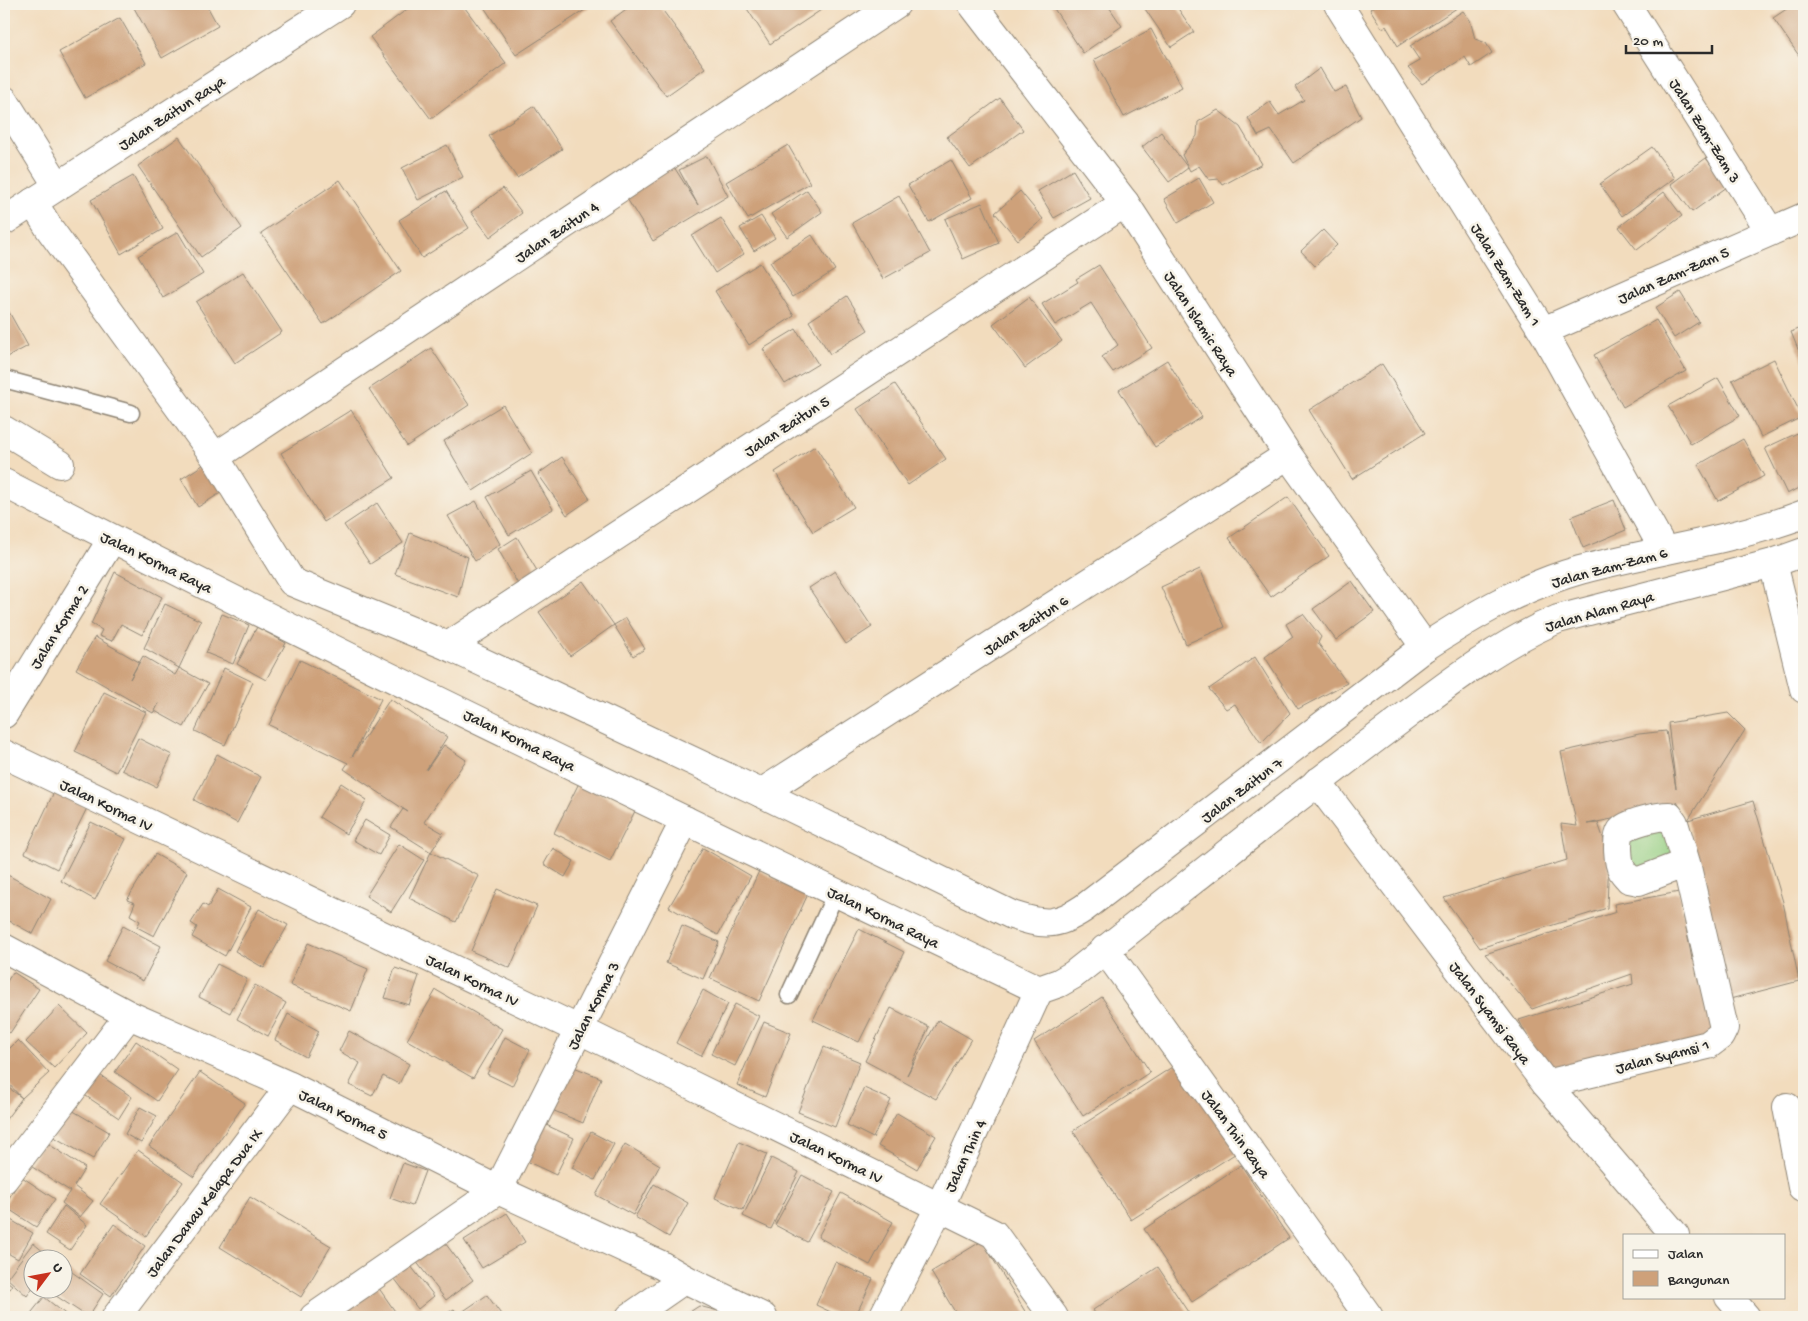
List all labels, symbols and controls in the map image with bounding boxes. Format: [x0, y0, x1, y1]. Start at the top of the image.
scale bar [1626, 22, 1712, 54]
text: 20 m [1633, 33, 1663, 51]
street label: Jalan Zaitun Raya [116, 73, 231, 156]
street label: Jalan Zam-Zam 3 [1663, 76, 1743, 188]
street label: Jalan Zaitun 4 [512, 199, 604, 269]
street label: Jalan Zam-Zam 1 [1465, 221, 1543, 331]
street label: Jalan Zam-Zam 5 [1616, 244, 1733, 310]
street label: Jalan Islamic Raya [1158, 269, 1241, 382]
street label: Jalan Zaitun 5 [742, 393, 834, 463]
street label: Jalan Korma Raya [96, 529, 215, 600]
street label: Jalan Zam-Zam 6 [1550, 545, 1671, 594]
street label: Jalan Korma 2 [28, 582, 94, 674]
street label: Jalan Alam Raya [1543, 588, 1658, 638]
street label: Jalan Zaitun 6 [981, 592, 1074, 661]
street label: Jalan Korma Raya [459, 707, 578, 778]
street label: Jalan Zaitun 7 [1198, 754, 1288, 829]
street label: Jalan Korma IV [56, 777, 155, 838]
street label: Jalan Korma Raya [823, 884, 942, 955]
street label: Jalan Korma IV [422, 952, 521, 1013]
street label: Jalan Korma 3 [565, 959, 625, 1054]
street label: Jalan Syamsi Raya [1443, 959, 1534, 1070]
street label: Jalan Syamsi 1 [1614, 1037, 1712, 1080]
street label: Jalan Korma 5 [295, 1086, 390, 1146]
street label: Jalan Thin Raya [1196, 1087, 1273, 1184]
street label: Jalan Thin 4 [942, 1117, 993, 1196]
street label: Jalan Danau Kelapa Dua IX [144, 1126, 268, 1282]
street label: Jalan Korma IV [786, 1129, 885, 1190]
legend [1623, 1234, 1786, 1298]
text: Jalan [1668, 1246, 1703, 1264]
north arrow [22, 1248, 72, 1298]
text: U [48, 1260, 66, 1276]
text: Bangunan [1667, 1272, 1729, 1290]

